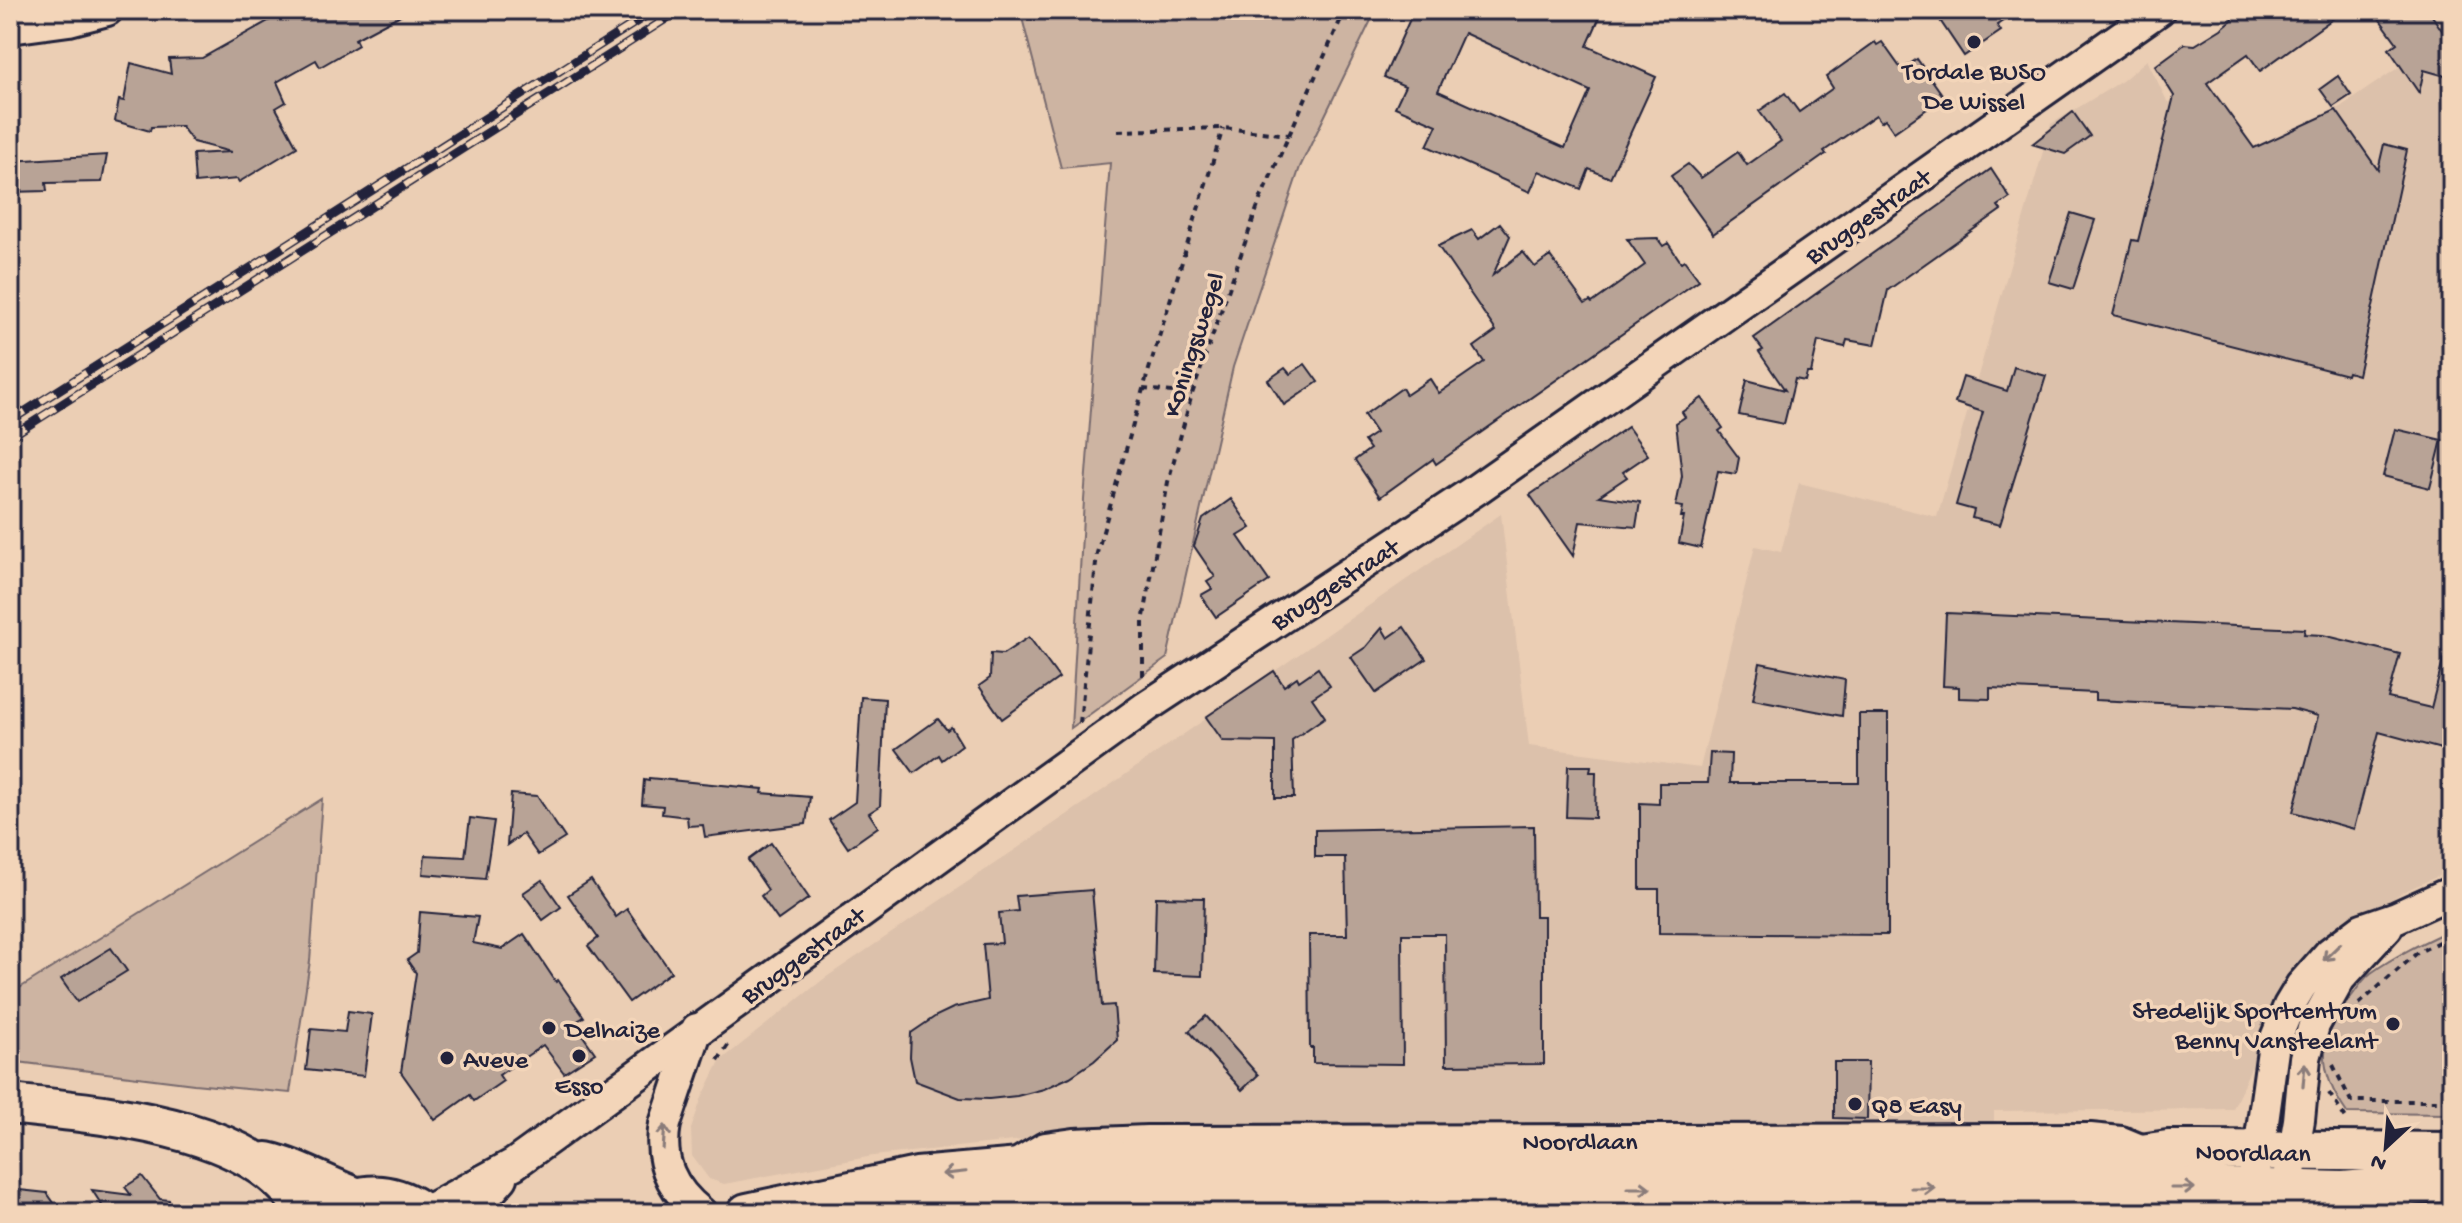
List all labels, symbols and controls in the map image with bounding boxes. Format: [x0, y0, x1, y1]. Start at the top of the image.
marker: Tordale BUSO De Wissel [1965, 33, 1983, 51]
place label: Tordale BUSO De Wissel [1900, 59, 2046, 120]
street label: Bruggestraat [1800, 163, 1940, 274]
street label: Koningswegel [1158, 269, 1234, 422]
street label: Bruggestraat [1266, 533, 1408, 640]
street label: Bruggestraat [735, 901, 875, 1014]
one-way arrow [2323, 943, 2343, 961]
place label: Stedelijk Sportcentrum Benny Vansteelant [2132, 998, 2379, 1059]
marker: Stedelijk Sportcentrum Benny Vansteelant [2384, 1015, 2402, 1033]
place label: Delhaize [563, 1017, 661, 1048]
marker: Delhaize [540, 1019, 558, 1037]
place label: Aveve [463, 1047, 529, 1078]
marker: Esso [570, 1047, 588, 1065]
marker: Aveve [438, 1049, 456, 1067]
one-way arrow [2296, 1062, 2311, 1089]
place label: Esso [555, 1073, 603, 1104]
place label: Q8 Easy [1871, 1093, 1962, 1124]
marker: Q8 Easy [1846, 1095, 1864, 1113]
north arrow [2346, 1107, 2426, 1187]
one-way arrow [657, 1124, 672, 1151]
street label: Noordlaan [1522, 1129, 1638, 1160]
street label: Noordlaan [2195, 1139, 2312, 1172]
text: N [2367, 1147, 2391, 1176]
one-way arrow [941, 1166, 968, 1181]
one-way arrow [1625, 1180, 1652, 1196]
one-way arrow [1909, 1180, 1936, 1196]
one-way arrow [2169, 1180, 2196, 1195]

